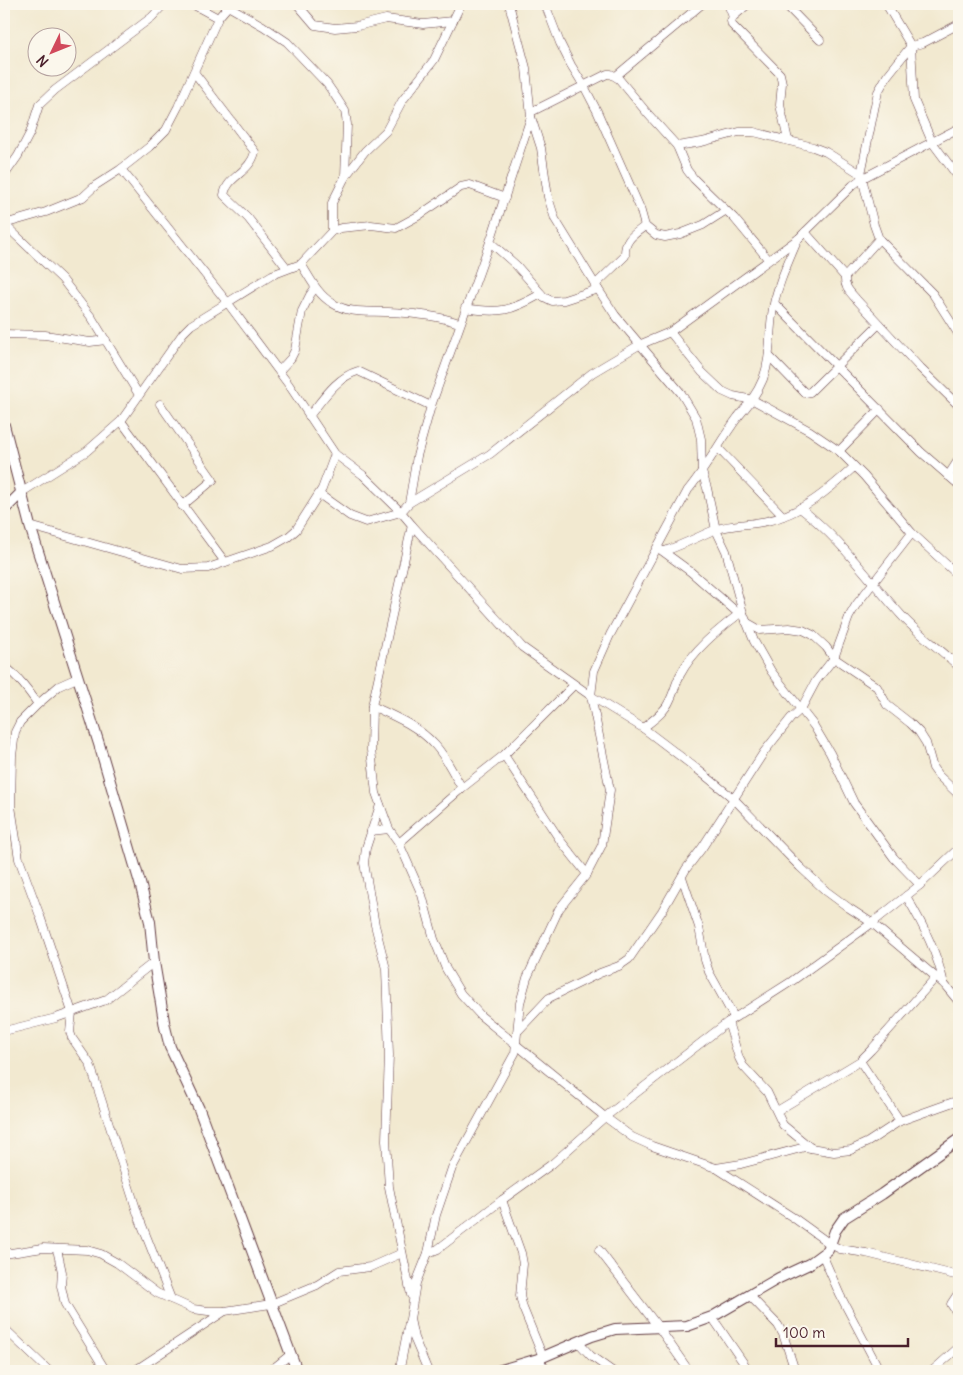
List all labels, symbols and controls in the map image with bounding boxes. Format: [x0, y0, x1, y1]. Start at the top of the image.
north arrow [28, 28, 78, 78]
text: N [33, 51, 52, 71]
scale bar [776, 1315, 908, 1347]
text: 100 m [783, 1323, 825, 1342]

